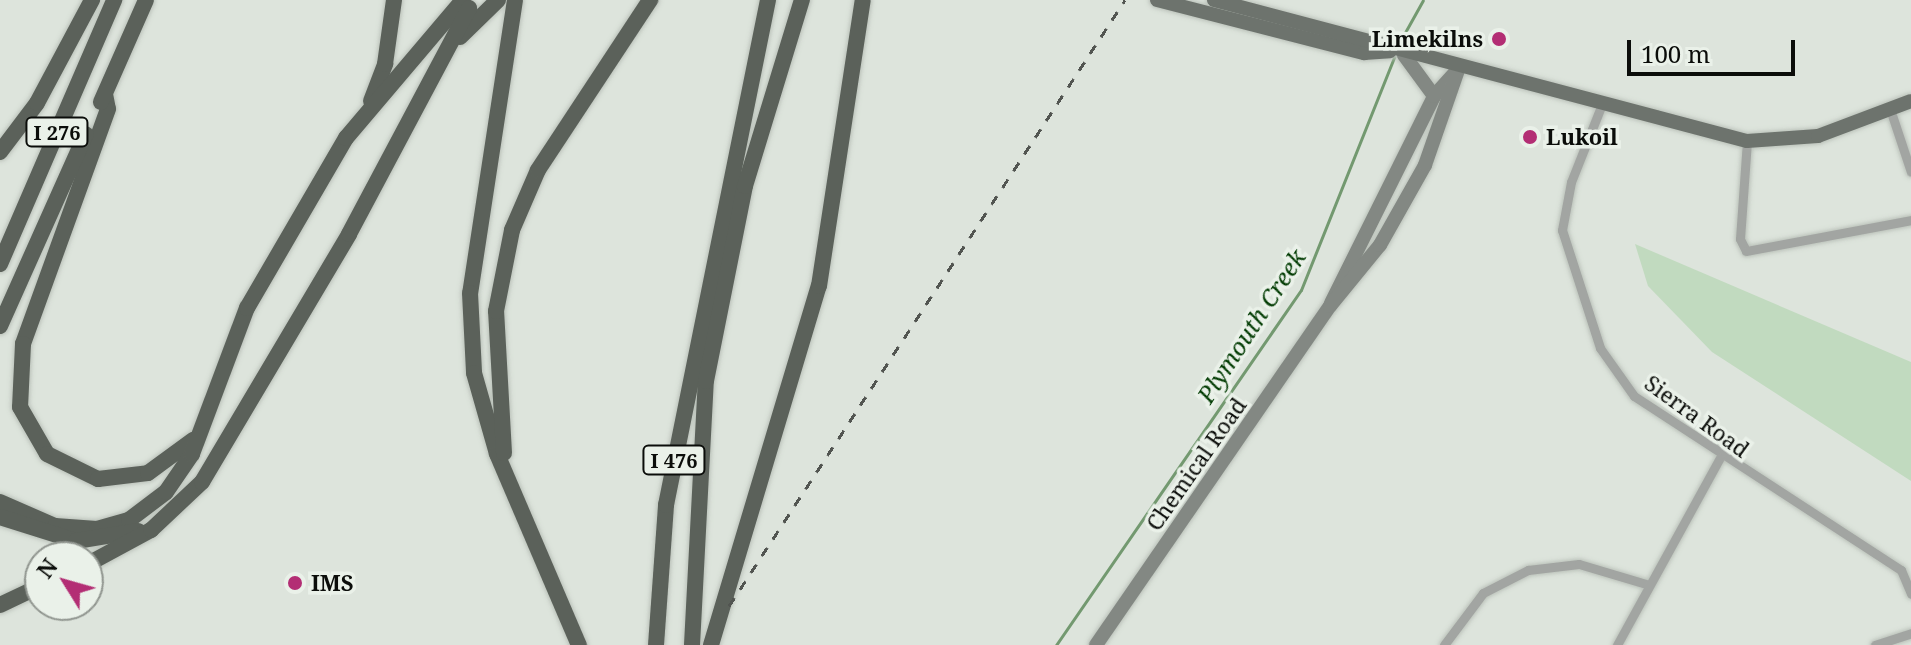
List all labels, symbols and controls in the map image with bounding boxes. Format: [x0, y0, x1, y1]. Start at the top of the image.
scale bar [1631, 24, 1799, 74]
place label: Limekilns [1372, 26, 1483, 52]
marker: Limekilns [1490, 30, 1508, 48]
text: 100 m [1641, 37, 1710, 70]
road number: I 276 [25, 116, 89, 148]
place label: Lukoil [1546, 124, 1618, 150]
marker: Lukoil [1521, 128, 1539, 146]
water label: Plymouth Creek [1191, 244, 1311, 408]
street label: Sierra Road [1640, 369, 1754, 463]
street label: Chemical Road [1140, 393, 1252, 535]
road number: I 476 [642, 444, 706, 476]
north arrow [24, 541, 104, 621]
text: N [29, 552, 64, 584]
place label: IMS [311, 570, 354, 596]
marker: IMS [286, 574, 304, 592]

